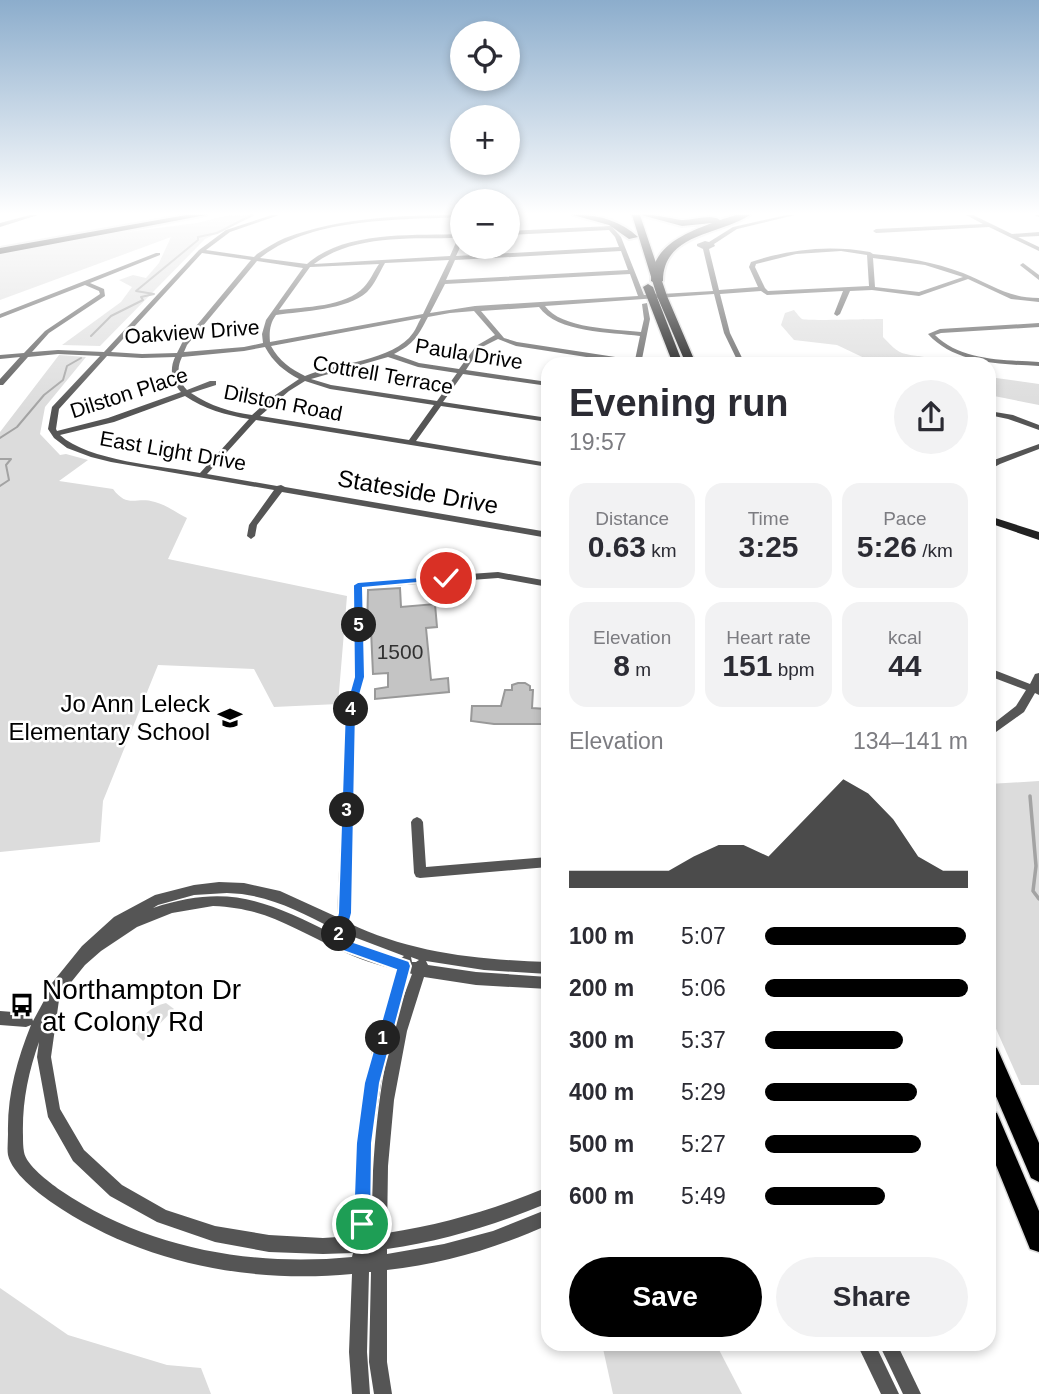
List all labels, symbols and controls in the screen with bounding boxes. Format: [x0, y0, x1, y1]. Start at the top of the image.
map controls [450, 21, 520, 259]
button: locate [450, 21, 520, 91]
button: + [450, 105, 520, 175]
button: − [450, 189, 520, 259]
street label: Oakview Drive [124, 315, 260, 348]
street label: Paula Drive [414, 334, 524, 373]
street label: Cottrell Terrace [311, 351, 455, 398]
street label: Dilston Place [67, 363, 191, 422]
street label: Dilston Road [222, 380, 344, 425]
button: share [894, 380, 968, 454]
text: Evening run [569, 382, 789, 424]
street label: East Light Drive [98, 426, 248, 475]
text: 19:57 [569, 429, 627, 455]
street label: Stateside Drive [336, 464, 501, 519]
text: Distance [595, 508, 669, 529]
text: Time [748, 508, 789, 529]
text: Pace [883, 508, 926, 529]
text: 0.63 [588, 530, 646, 563]
text: 3:25 [738, 530, 799, 563]
text: 5:26 [857, 530, 917, 563]
text: km [646, 540, 677, 561]
text: /km [917, 540, 953, 561]
pin [416, 548, 476, 608]
icon: check [427, 559, 465, 597]
pin: 5 [342, 608, 376, 642]
text: 5 [353, 614, 364, 635]
text: Elevation [593, 627, 671, 648]
text: Heart rate [726, 627, 811, 648]
text: kcal [888, 627, 922, 648]
house number: 1500 [377, 640, 423, 663]
text: 8 [613, 649, 630, 682]
text: 151 [722, 649, 772, 682]
text: 44 [888, 649, 922, 682]
text: m [630, 659, 651, 680]
text: bpm [772, 659, 815, 680]
place label: Jo Ann Leleck Elementary School [9, 690, 211, 745]
pin: 4 [334, 692, 368, 726]
text: 4 [345, 698, 356, 719]
school or university icon: Jo Ann Leleck Elementary School [216, 704, 244, 732]
text: Elevation [569, 728, 664, 754]
text: 134–141 m [853, 728, 968, 754]
pin: 3 [330, 792, 364, 828]
text: 3 [341, 799, 352, 820]
pin: 2 [322, 916, 356, 951]
text: 2 [333, 923, 344, 944]
text: 100 m [569, 923, 634, 949]
text: 5:07 [681, 923, 726, 949]
place label: Northampton Dr at Colony Rd [42, 974, 241, 1037]
text: 200 m [569, 975, 634, 1001]
text: 5:06 [681, 975, 726, 1001]
bus stop icon: Northampton Dr at Colony Rd [8, 991, 36, 1019]
pin: 1 [366, 1020, 400, 1056]
text: 1 [377, 1027, 388, 1048]
text: 300 m [569, 1027, 634, 1053]
text: 5:37 [681, 1027, 726, 1053]
text: 400 m [569, 1079, 634, 1105]
text: 5:29 [681, 1079, 726, 1105]
text: 500 m [569, 1131, 634, 1157]
text: 5:27 [681, 1131, 726, 1157]
text: 600 m [569, 1183, 634, 1209]
text: 5:49 [681, 1183, 726, 1209]
pin [332, 1194, 392, 1254]
icon: arrive [343, 1205, 381, 1243]
button: Save [569, 1257, 762, 1337]
button: Share [776, 1257, 968, 1337]

